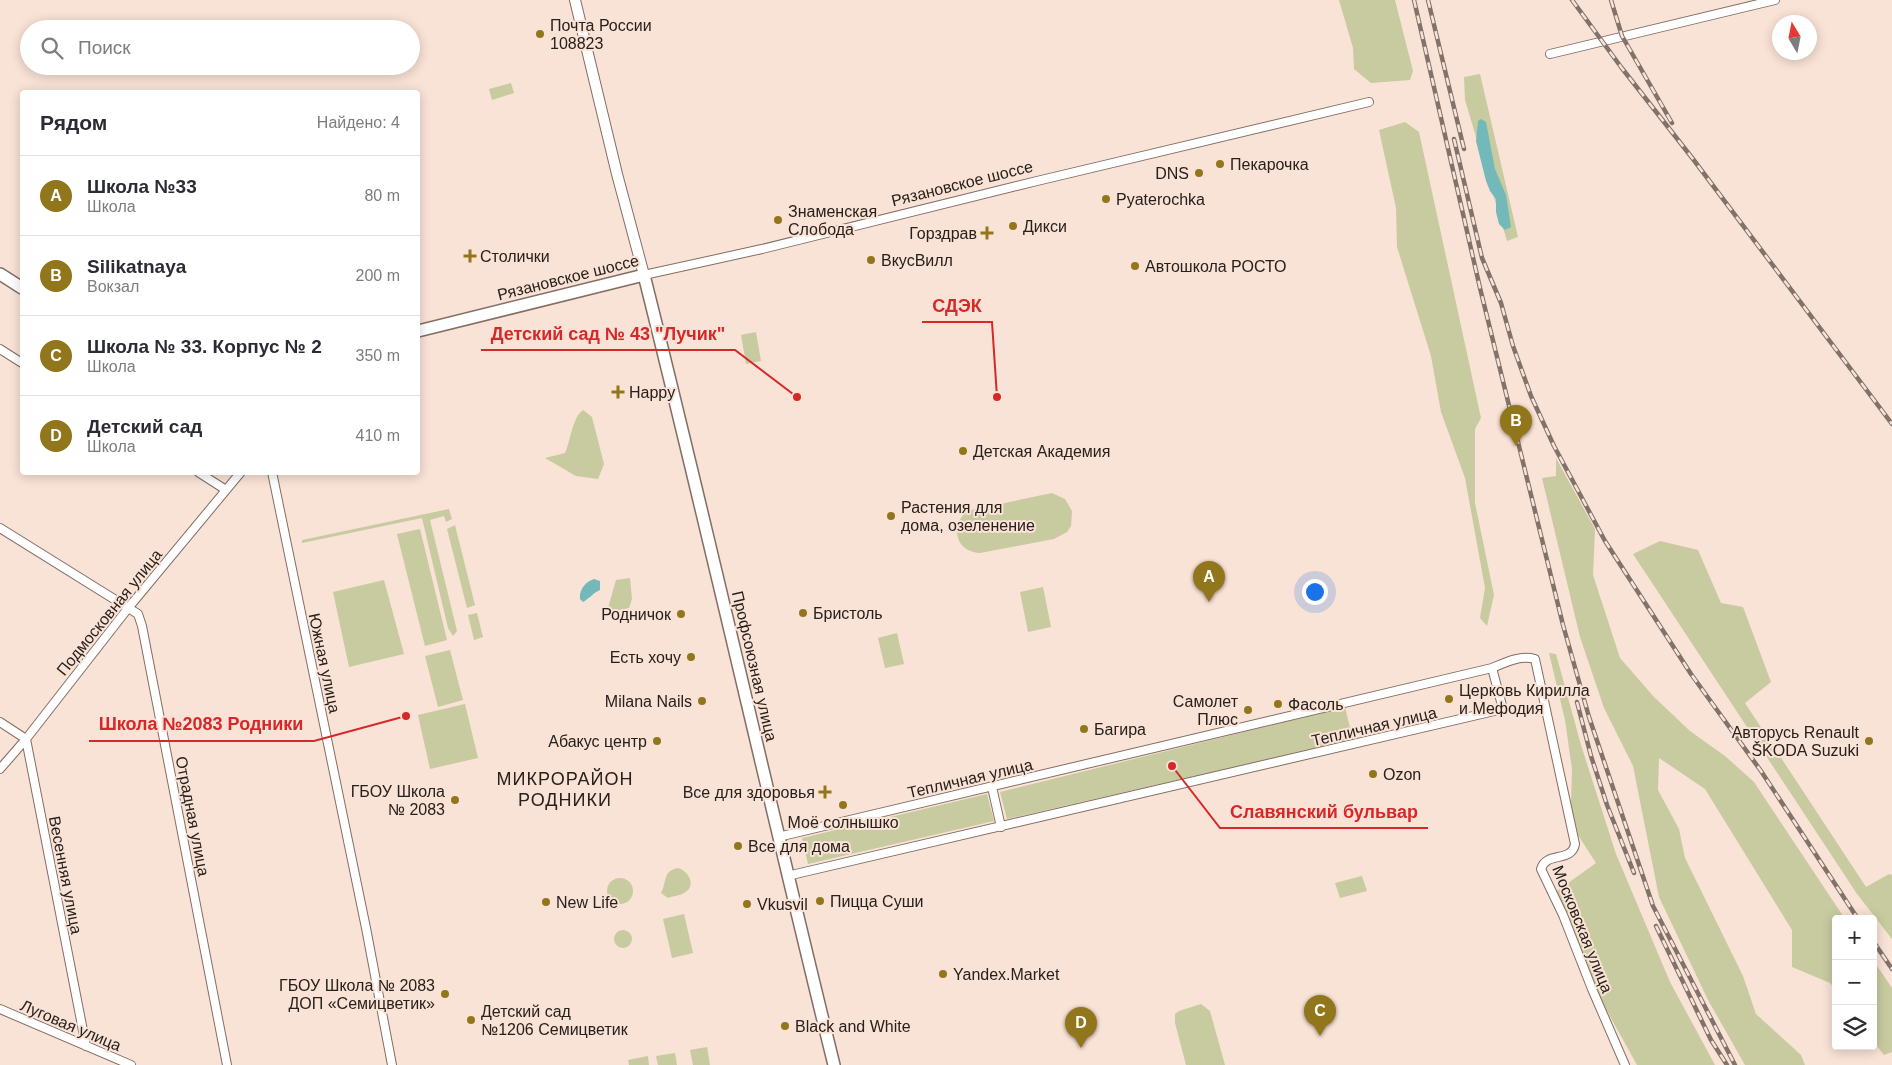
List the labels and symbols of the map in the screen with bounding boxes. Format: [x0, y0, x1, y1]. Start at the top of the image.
north arrow [1772, 15, 1817, 60]
place label: Почта России 108823 [550, 17, 652, 52]
marker: Почта России 108823 [534, 28, 546, 40]
place label: Пекарочка [1230, 156, 1309, 173]
street label: Рязановское шоссе [890, 158, 1035, 209]
marker: Пекарочка [1214, 158, 1226, 170]
place label: DNS [1155, 165, 1189, 182]
marker: DNS [1193, 167, 1205, 179]
place label: Pyaterochka [1116, 191, 1205, 208]
marker: Pyaterochka [1100, 193, 1112, 205]
place label: Знаменская Слобода [788, 203, 877, 238]
marker: Знаменская Слобода [772, 214, 784, 226]
place label: Дикси [1023, 218, 1067, 235]
marker: Дикси [1007, 220, 1019, 232]
place label: Горздрав [909, 225, 977, 242]
marker: Горздрав [981, 227, 993, 239]
place label: Столички [480, 248, 550, 265]
marker: Столички [464, 250, 476, 262]
street label: Рязановское шоссе [496, 252, 641, 303]
place label: ВкусВилл [881, 252, 953, 269]
marker: ВкусВилл [865, 254, 877, 266]
place label: Автошкола РОСТО [1145, 258, 1286, 275]
marker: Автошкола РОСТО [1129, 260, 1141, 272]
callout: СДЭК [922, 289, 992, 322]
text: СДЭК [932, 296, 983, 316]
callout: Детский сад № 43 "Лучик" [481, 317, 735, 350]
text: Детский сад № 43 "Лучик" [491, 324, 725, 344]
place label: Happy [629, 384, 675, 401]
marker: Happy [611, 385, 625, 399]
pin: B [1500, 405, 1532, 446]
place label: Детская Академия [973, 443, 1110, 460]
marker: Детская Академия [957, 445, 969, 457]
place label: Растения для дома, озеленение [901, 499, 1035, 534]
marker: Растения для дома, озеленение [885, 510, 897, 522]
street label: Подмосковная улица [53, 546, 165, 679]
pin: A [1193, 561, 1225, 602]
your location [1302, 579, 1328, 605]
street label: Профсоюзная улица [729, 589, 780, 743]
place label: Бристоль [813, 605, 883, 622]
place label: Родничок [601, 606, 672, 623]
marker: Бристоль [797, 607, 809, 619]
marker: Родничок [675, 608, 687, 620]
street label: Южная улица [306, 612, 343, 715]
place label: Есть хочу [610, 649, 681, 666]
marker: Есть хочу [685, 651, 697, 663]
place label: Церковь Кирилла и Мефодия [1459, 682, 1590, 717]
place label: Milana Nails [605, 693, 692, 710]
place label: Самолет Плюс [1173, 693, 1239, 728]
marker: Церковь Кирилла и Мефодия [1443, 693, 1455, 705]
marker: Milana Nails [696, 695, 708, 707]
place label: Фасоль [1288, 696, 1343, 713]
marker: Фасоль [1272, 698, 1284, 710]
marker: Самолет Плюс [1242, 704, 1254, 716]
street label: Тепличная улица [1310, 704, 1438, 749]
callout: Школа №2083 Родники [89, 708, 314, 741]
text: Школа №2083 Родники [99, 714, 303, 734]
place label: Багира [1094, 721, 1146, 738]
marker: Багира [1078, 723, 1090, 735]
place label: Авторусь Renault ŠKODA Suzuki [1732, 724, 1860, 759]
place label: Абакус центр [548, 733, 647, 750]
marker: Абакус центр [651, 735, 663, 747]
marker: Авторусь Renault ŠKODA Suzuki [1863, 735, 1875, 747]
street label: Отрадная улица [173, 755, 212, 878]
street label: Тепличная улица [906, 756, 1034, 801]
place label: Ozon [1383, 766, 1421, 783]
district label: МИКРОРАЙОН РОДНИКИ [497, 768, 633, 810]
marker: Ozon [1367, 768, 1379, 780]
place label: ГБОУ Школа № 2083 [351, 783, 445, 818]
place label: Все для здоровья [683, 784, 815, 801]
marker: Все для здоровья [819, 786, 831, 798]
marker: ГБОУ Школа № 2083 [449, 794, 461, 806]
callout: Славянский бульвар [1220, 795, 1428, 828]
marker: Моё солнышко [837, 799, 849, 811]
text: Славянский бульвар [1230, 802, 1418, 822]
place label: Моё солнышко [787, 814, 899, 831]
street label: Весенняя улица [46, 815, 85, 936]
place label: Все для дома [748, 838, 850, 855]
marker: Все для дома [732, 840, 744, 852]
street label: Московская улица [1549, 863, 1616, 996]
place label: Пицца Суши [830, 893, 923, 910]
place label: New Life [556, 894, 618, 911]
marker: Пицца Суши [814, 895, 826, 907]
marker: New Life [540, 896, 552, 908]
place label: Vkusvil [757, 896, 808, 913]
marker: Vkusvil [741, 898, 753, 910]
place label: Yandex.Market [953, 966, 1060, 983]
marker: Yandex.Market [937, 968, 949, 980]
place label: ГБОУ Школа № 2083 ДОП «Семицветик» [279, 977, 435, 1012]
marker: ГБОУ Школа № 2083 ДОП «Семицветик» [439, 988, 451, 1000]
pin: C [1304, 995, 1336, 1036]
street label: Луговая улица [18, 997, 124, 1054]
place label: Детский сад №1206 Семицветик [481, 1003, 629, 1038]
pin: D [1065, 1007, 1097, 1048]
marker: Детский сад №1206 Семицветик [465, 1014, 477, 1026]
place label: Black and White [795, 1018, 911, 1035]
marker: Black and White [779, 1020, 791, 1032]

